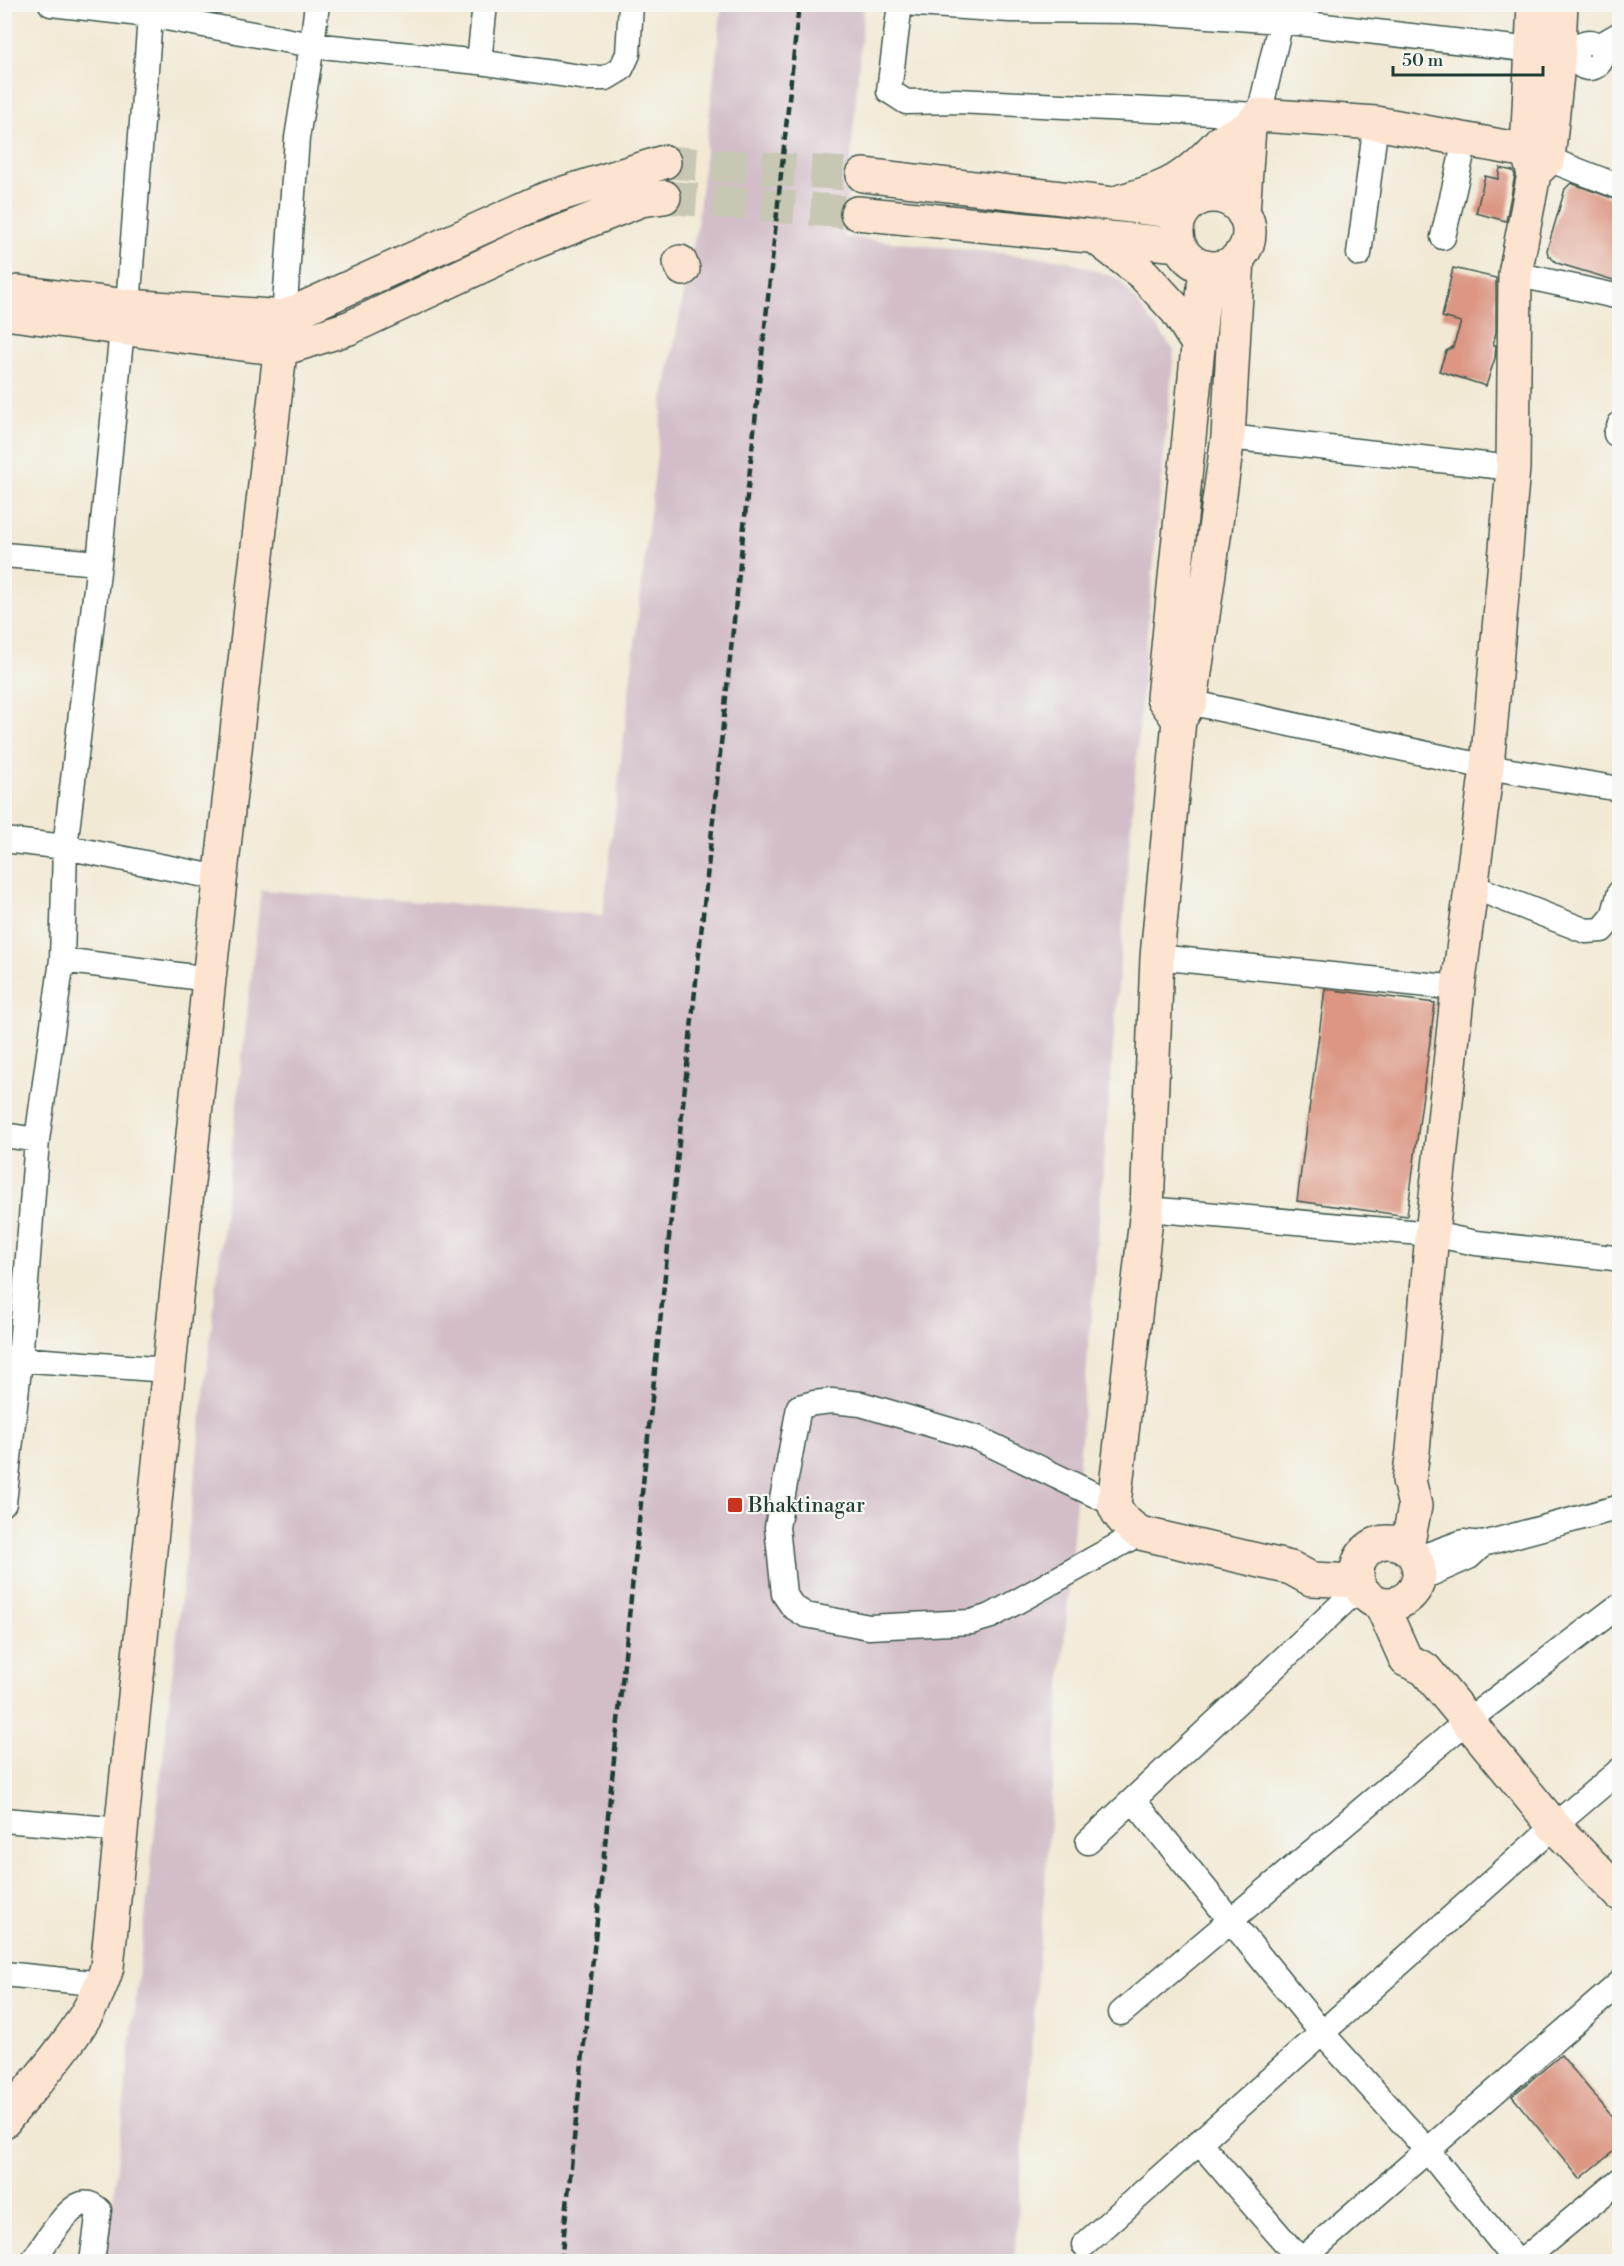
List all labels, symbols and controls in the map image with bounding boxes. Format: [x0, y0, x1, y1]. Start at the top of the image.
scale bar [1393, 39, 1543, 77]
text: 50 m [1402, 49, 1444, 72]
place label: Bhaktinagar [747, 1493, 865, 1519]
marker: Bhaktinagar [726, 1496, 744, 1514]

